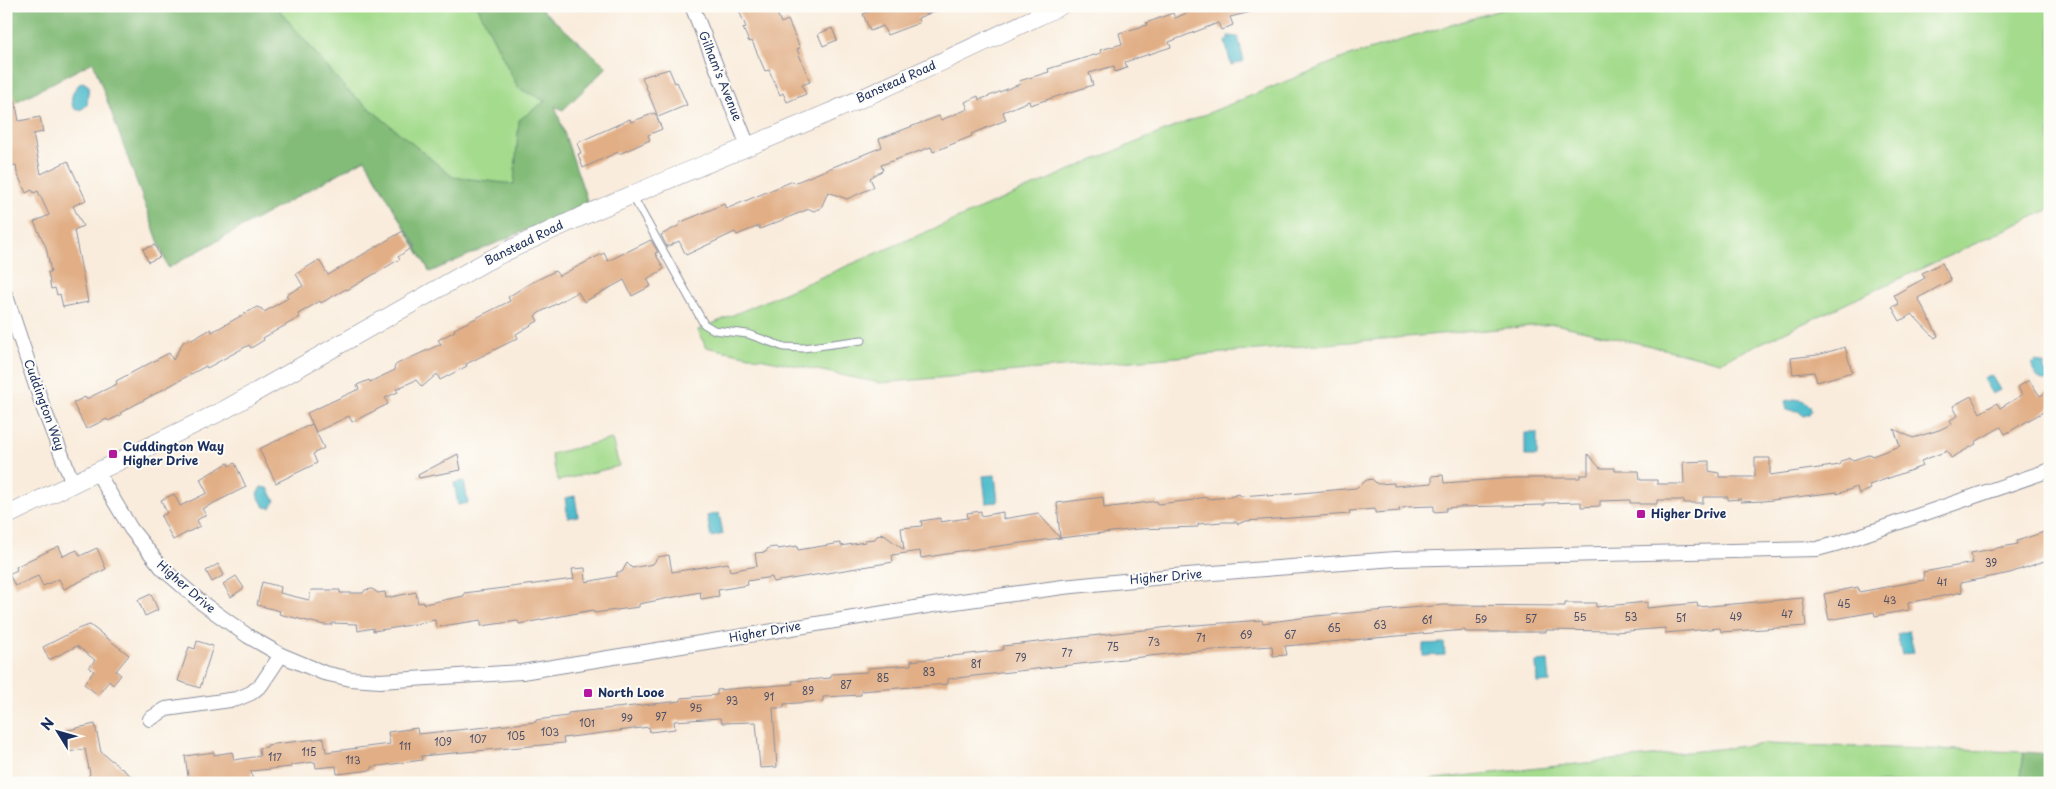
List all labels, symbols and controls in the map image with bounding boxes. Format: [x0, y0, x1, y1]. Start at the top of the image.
street label: Gilham's Avenue [695, 28, 747, 124]
street label: Banstead Road [853, 55, 938, 107]
street label: Banstead Road [481, 215, 566, 269]
street label: Cuddington Way [20, 356, 70, 453]
place label: Cuddington Way Higher Drive [123, 437, 224, 469]
marker: Cuddington Way Higher Drive [107, 448, 119, 460]
place label: Higher Drive [1651, 504, 1727, 522]
marker: Higher Drive [1635, 508, 1647, 520]
house number: 39 [1985, 555, 1997, 570]
street label: Higher Drive [153, 556, 220, 617]
street label: Higher Drive [1129, 564, 1203, 588]
house number: 41 [1937, 574, 1947, 589]
house number: 43 [1884, 592, 1897, 607]
house number: 45 [1838, 596, 1850, 611]
house number: 47 [1781, 606, 1794, 621]
house number: 55 [1574, 609, 1587, 624]
house number: 53 [1625, 609, 1637, 624]
house number: 49 [1730, 609, 1742, 624]
house number: 51 [1676, 610, 1686, 625]
house number: 59 [1475, 611, 1487, 626]
house number: 57 [1525, 611, 1537, 626]
house number: 61 [1421, 612, 1433, 627]
street label: Higher Drive [728, 616, 802, 646]
house number: 63 [1373, 617, 1387, 632]
house number: 65 [1327, 620, 1341, 635]
house number: 69 [1240, 627, 1252, 642]
house number: 67 [1284, 627, 1296, 642]
house number: 71 [1196, 630, 1206, 645]
house number: 73 [1148, 634, 1160, 649]
house number: 75 [1107, 639, 1119, 654]
house number: 77 [1061, 645, 1073, 660]
house number: 79 [1015, 650, 1027, 665]
house number: 81 [971, 656, 981, 671]
house number: 83 [923, 664, 935, 679]
house number: 85 [877, 670, 889, 685]
house number: 87 [840, 677, 852, 692]
place label: North Looe [598, 683, 665, 701]
house number: 89 [802, 683, 814, 698]
marker: North Looe [582, 687, 594, 699]
house number: 91 [764, 689, 774, 704]
house number: 93 [726, 693, 738, 708]
house number: 95 [690, 700, 702, 715]
north arrow [32, 706, 82, 756]
house number: 97 [655, 709, 667, 724]
house number: 99 [621, 710, 633, 725]
text: N [35, 713, 59, 735]
house number: 101 [579, 715, 595, 730]
house number: 103 [541, 724, 559, 739]
house number: 105 [507, 728, 525, 743]
house number: 107 [469, 731, 487, 746]
house number: 109 [434, 734, 452, 749]
house number: 111 [399, 738, 411, 753]
house number: 115 [302, 744, 316, 759]
house number: 117 [268, 749, 282, 764]
house number: 113 [345, 752, 361, 767]

